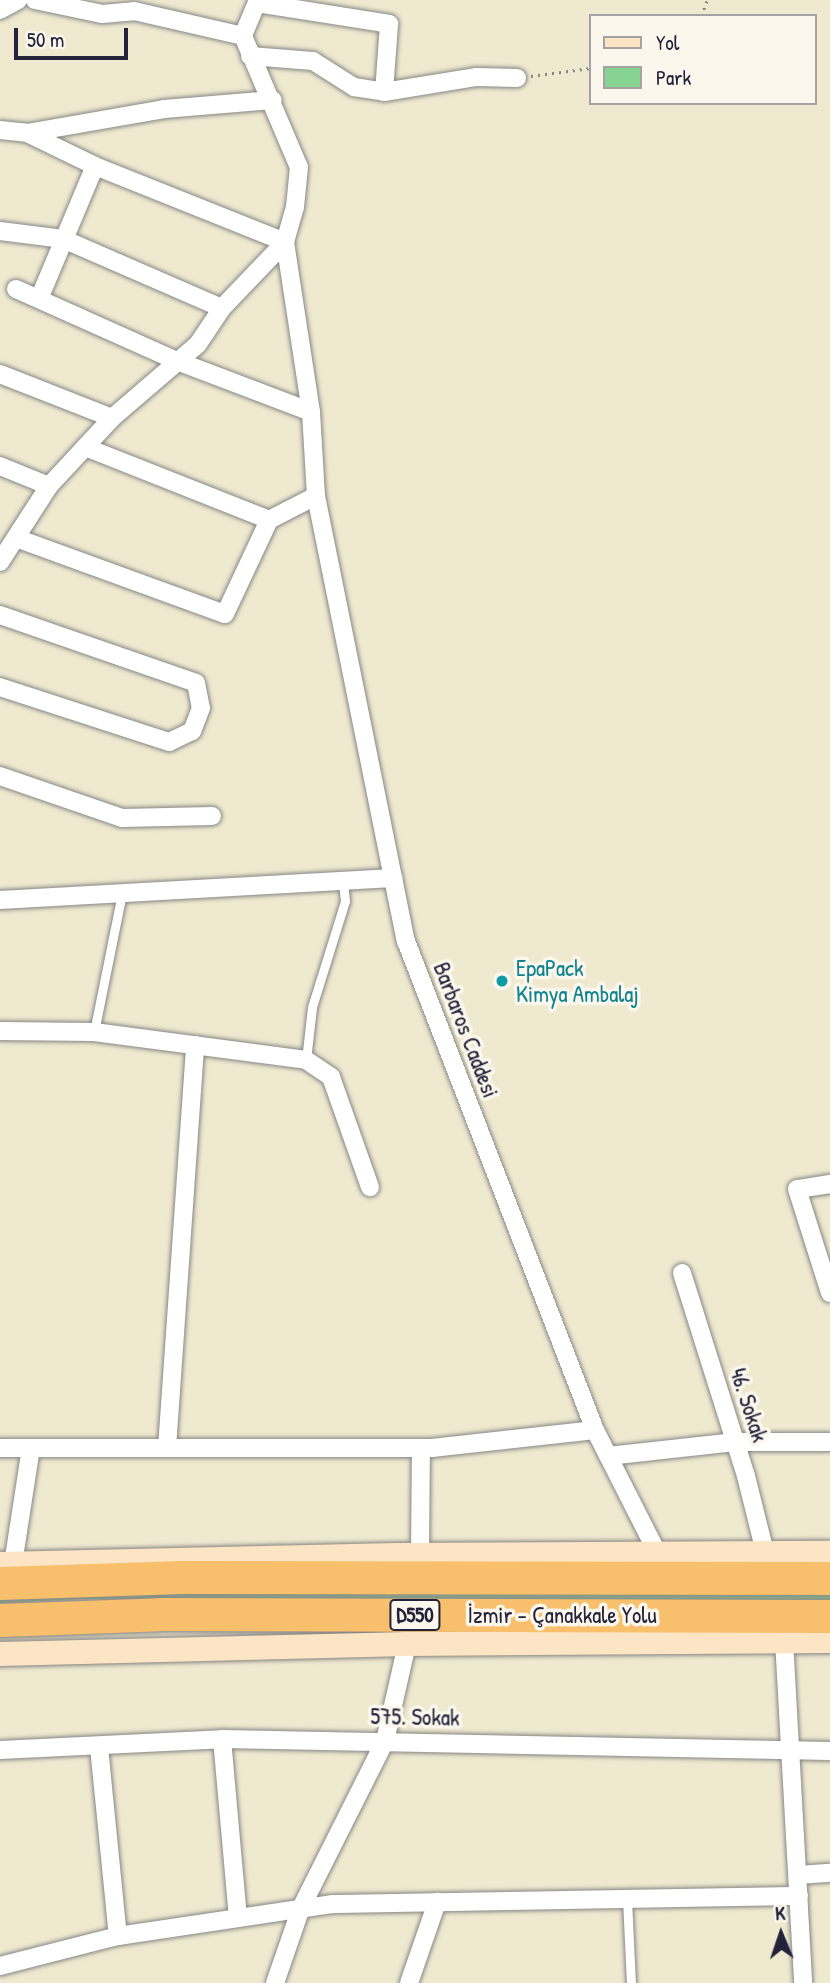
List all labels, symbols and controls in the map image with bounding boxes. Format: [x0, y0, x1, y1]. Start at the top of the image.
scale bar [18, 14, 131, 58]
legend [588, 14, 816, 105]
text: 50 m [27, 25, 64, 54]
text: Yol [656, 28, 679, 57]
text: Park [656, 63, 691, 92]
place label: EpaPack Kimya Ambalaj [516, 954, 639, 1008]
street label: Barbaros Caddesi [427, 958, 505, 1102]
marker: EpaPack Kimya Ambalaj [494, 973, 510, 989]
street label: 46. Sokak [724, 1365, 774, 1445]
road number: D550 [389, 1598, 441, 1632]
street label: İzmir - Çanakkale Yolu [467, 1601, 657, 1629]
street label: 575. Sokak [370, 1702, 460, 1732]
north arrow [746, 1899, 816, 1969]
text: K [775, 1900, 786, 1926]

